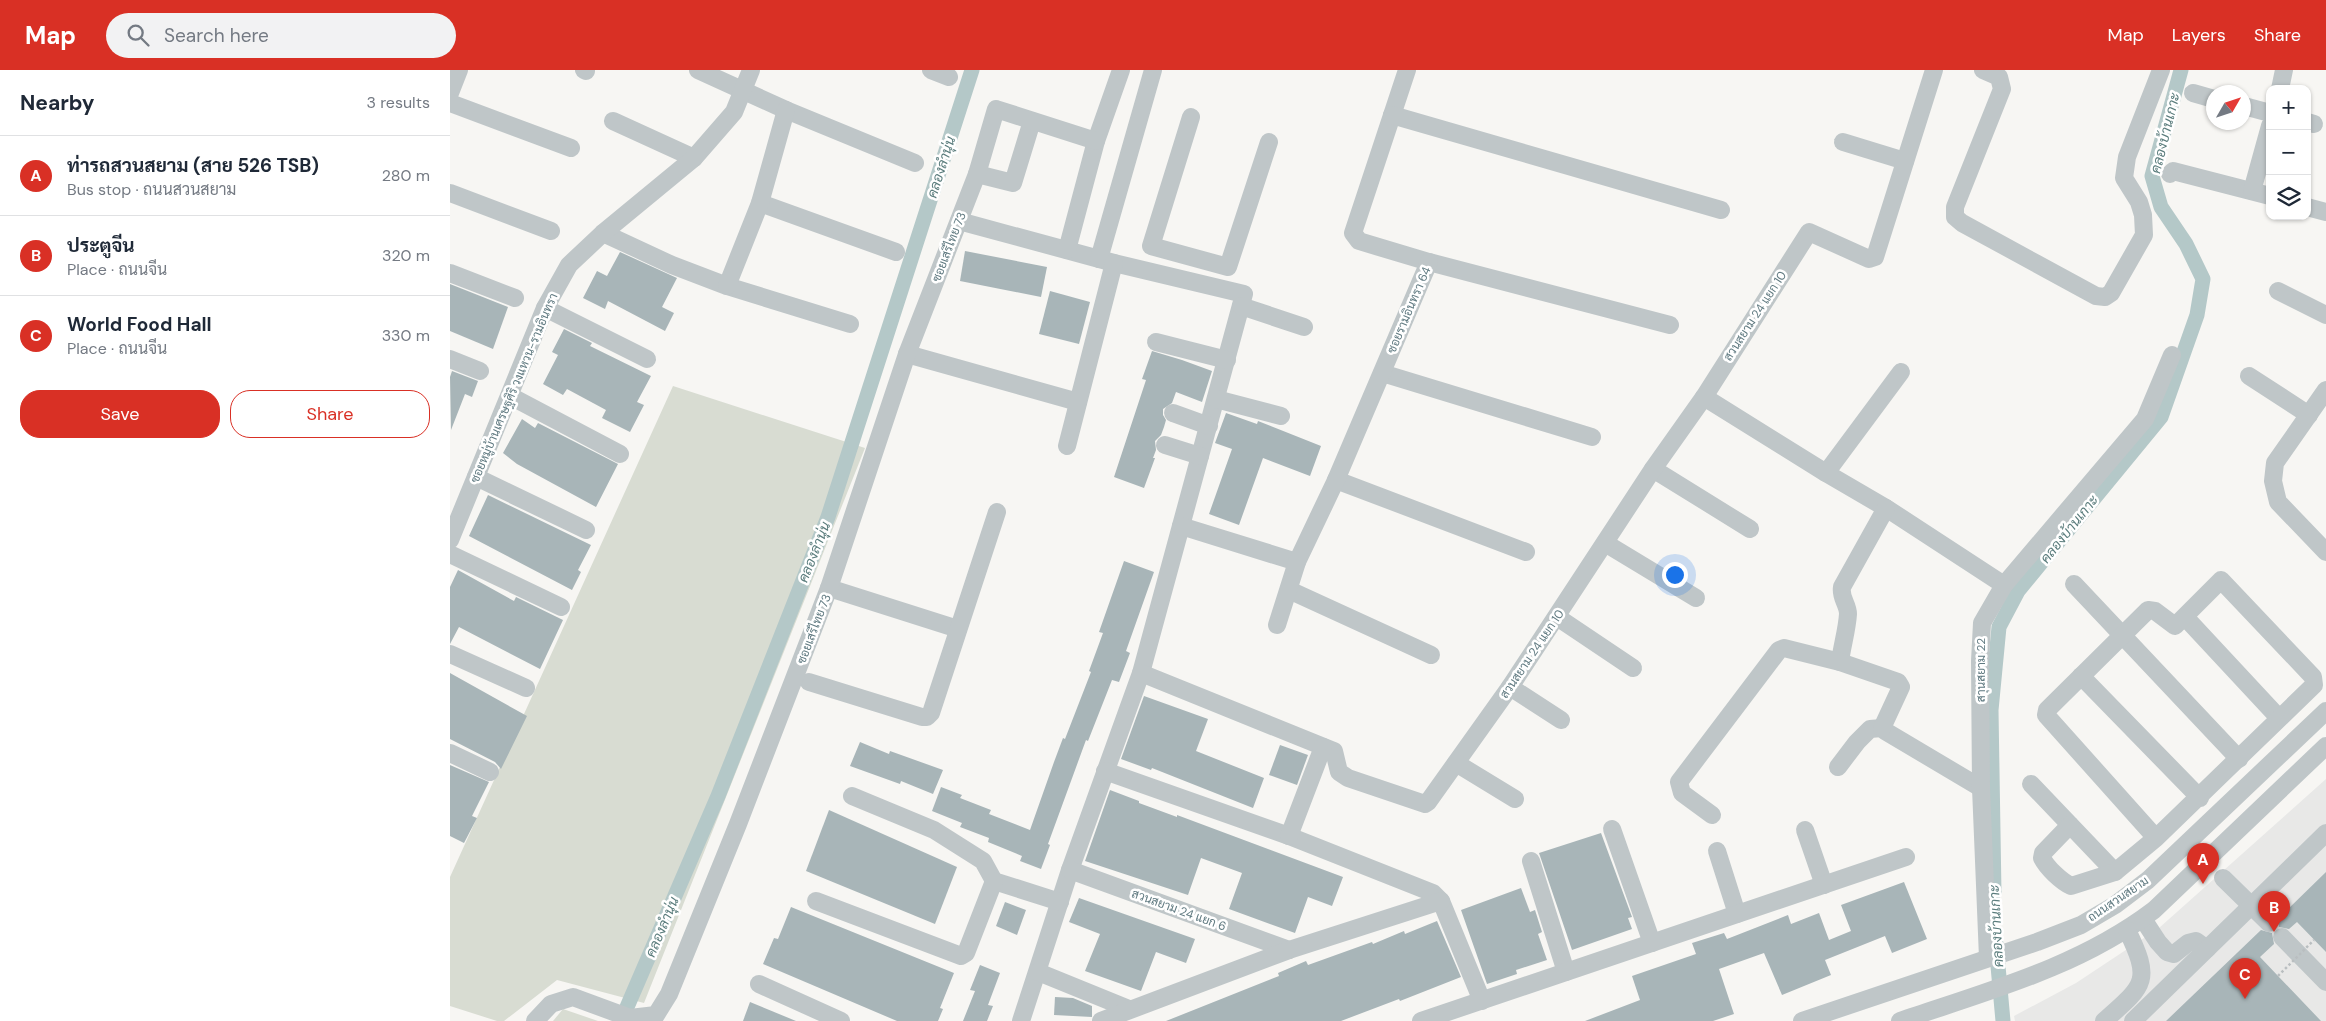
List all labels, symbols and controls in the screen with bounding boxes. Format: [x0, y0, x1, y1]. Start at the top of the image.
search box [106, 13, 456, 58]
text: Map [25, 20, 76, 51]
icon: search [124, 21, 152, 49]
text: Search here [164, 23, 269, 48]
text: Map [2108, 23, 2144, 47]
text: Layers [2172, 23, 2226, 47]
text: Share [2254, 23, 2301, 47]
north arrow [2206, 85, 2251, 130]
map controls [2266, 85, 2311, 220]
button: + [2266, 85, 2311, 130]
text: Nearby [20, 89, 94, 117]
water label: คลองบ้านเกาะ [2146, 90, 2184, 175]
text: 3 results [367, 92, 430, 113]
button: − [2266, 130, 2311, 175]
water label: คลองลำนุ่น [923, 134, 960, 200]
text: ท่ารถสวนสยาม (สาย 526 TSB) [67, 153, 319, 178]
text: A [30, 165, 42, 186]
text: 280 m [382, 165, 430, 186]
button: layers [2266, 175, 2311, 220]
text: Bus stop · ถนนสวนสยาม [67, 179, 236, 200]
street label: ซอยเสรีไทย 73 [928, 210, 970, 284]
text: ประตูจีน [67, 233, 135, 258]
text: B [31, 245, 41, 266]
text: 320 m [382, 245, 430, 266]
text: Place · ถนนจีน [67, 259, 167, 280]
street label: ซอยรามอินทรา 64 [1384, 264, 1434, 356]
street label: สวนสยาม 24 แยก 10 [1720, 268, 1790, 364]
street label: ซอยหมู่บ้านเศรษฐศิริ วงแหวน-รามอินทรา [467, 291, 561, 485]
text: World Food Hall [67, 312, 212, 337]
text: C [30, 325, 42, 346]
text: 330 m [382, 325, 430, 346]
text: Place · ถนนจีน [67, 338, 167, 359]
button: Save [20, 390, 220, 438]
button: Share [230, 390, 430, 438]
water label: คลองบ้านเกาะ [2036, 491, 2102, 567]
water label: คลองลำนุ่น [794, 519, 835, 585]
your location [1662, 562, 1688, 588]
street label: ซอยเสรีไทย 73 [793, 592, 835, 666]
street label: สวนสยาม 24 แยก 10 [1496, 606, 1568, 702]
street label: สาุนสยาม 22 [1973, 638, 1990, 702]
pin: A [2187, 843, 2219, 884]
street label: ถนนสวนสยาม [2084, 873, 2152, 925]
water label: คลองบ้านเกาะ [1985, 884, 2007, 968]
street label: สวนสยาม 24 แยก 6 [1129, 885, 1229, 935]
pin: B [2258, 891, 2290, 932]
water label: คลองลำนุ่น [641, 894, 684, 960]
pin: C [2229, 958, 2261, 999]

